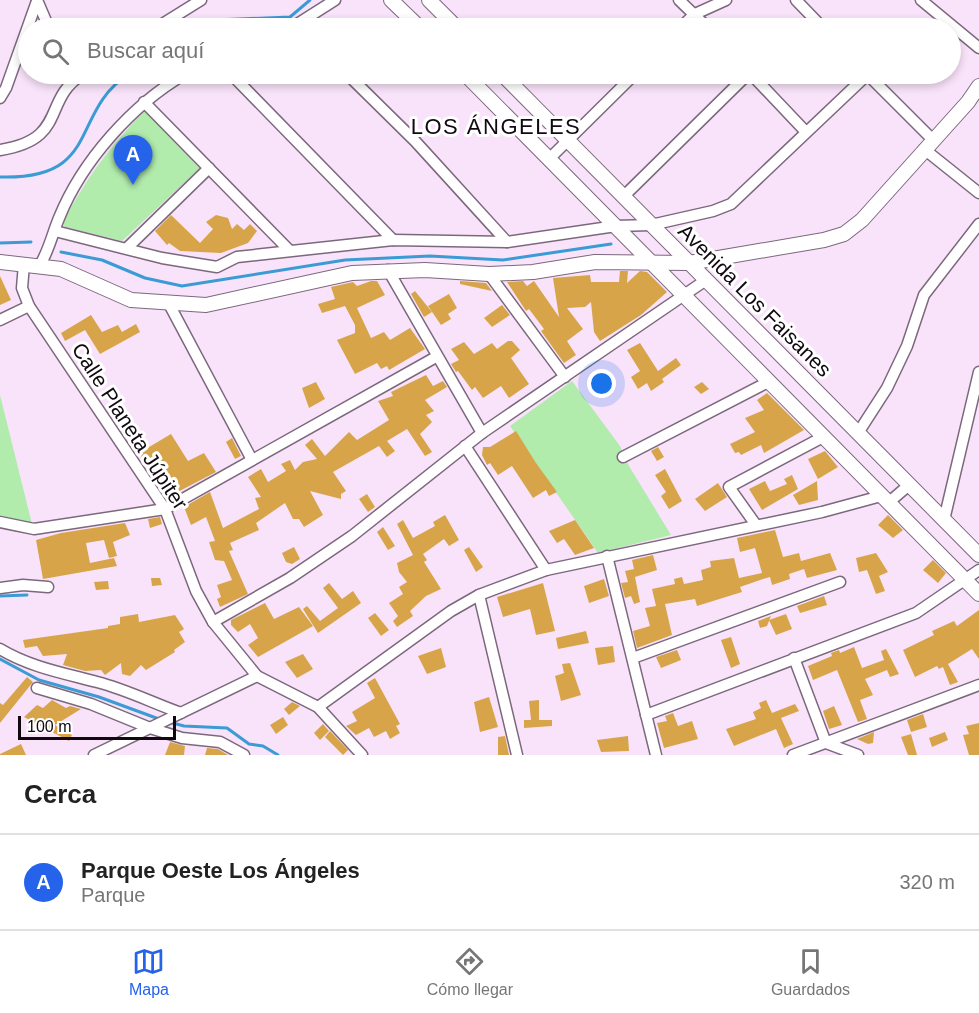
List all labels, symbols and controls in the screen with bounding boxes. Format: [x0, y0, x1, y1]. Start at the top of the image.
search box [18, 18, 961, 84]
icon: search [39, 35, 72, 68]
text: Buscar aquí [87, 38, 204, 63]
district label: LOS ÁNGELES [411, 114, 581, 139]
pin: A [114, 136, 152, 185]
street label: Avenida Los Faisanes [674, 219, 836, 381]
street label: Calle Planeta Júpiter [68, 338, 192, 514]
your location [587, 369, 616, 398]
scale bar [18, 713, 176, 740]
text: 100 m [27, 718, 71, 735]
text: Cerca [24, 779, 96, 809]
text: Parque Oeste Los Ángeles [81, 858, 360, 883]
text: A [36, 871, 51, 893]
text: 320 m [899, 871, 955, 893]
text: Parque [81, 884, 146, 906]
tab: Mapa [129, 945, 169, 999]
tab: Cómo llegar [427, 945, 513, 999]
tab: Guardados [771, 945, 850, 999]

